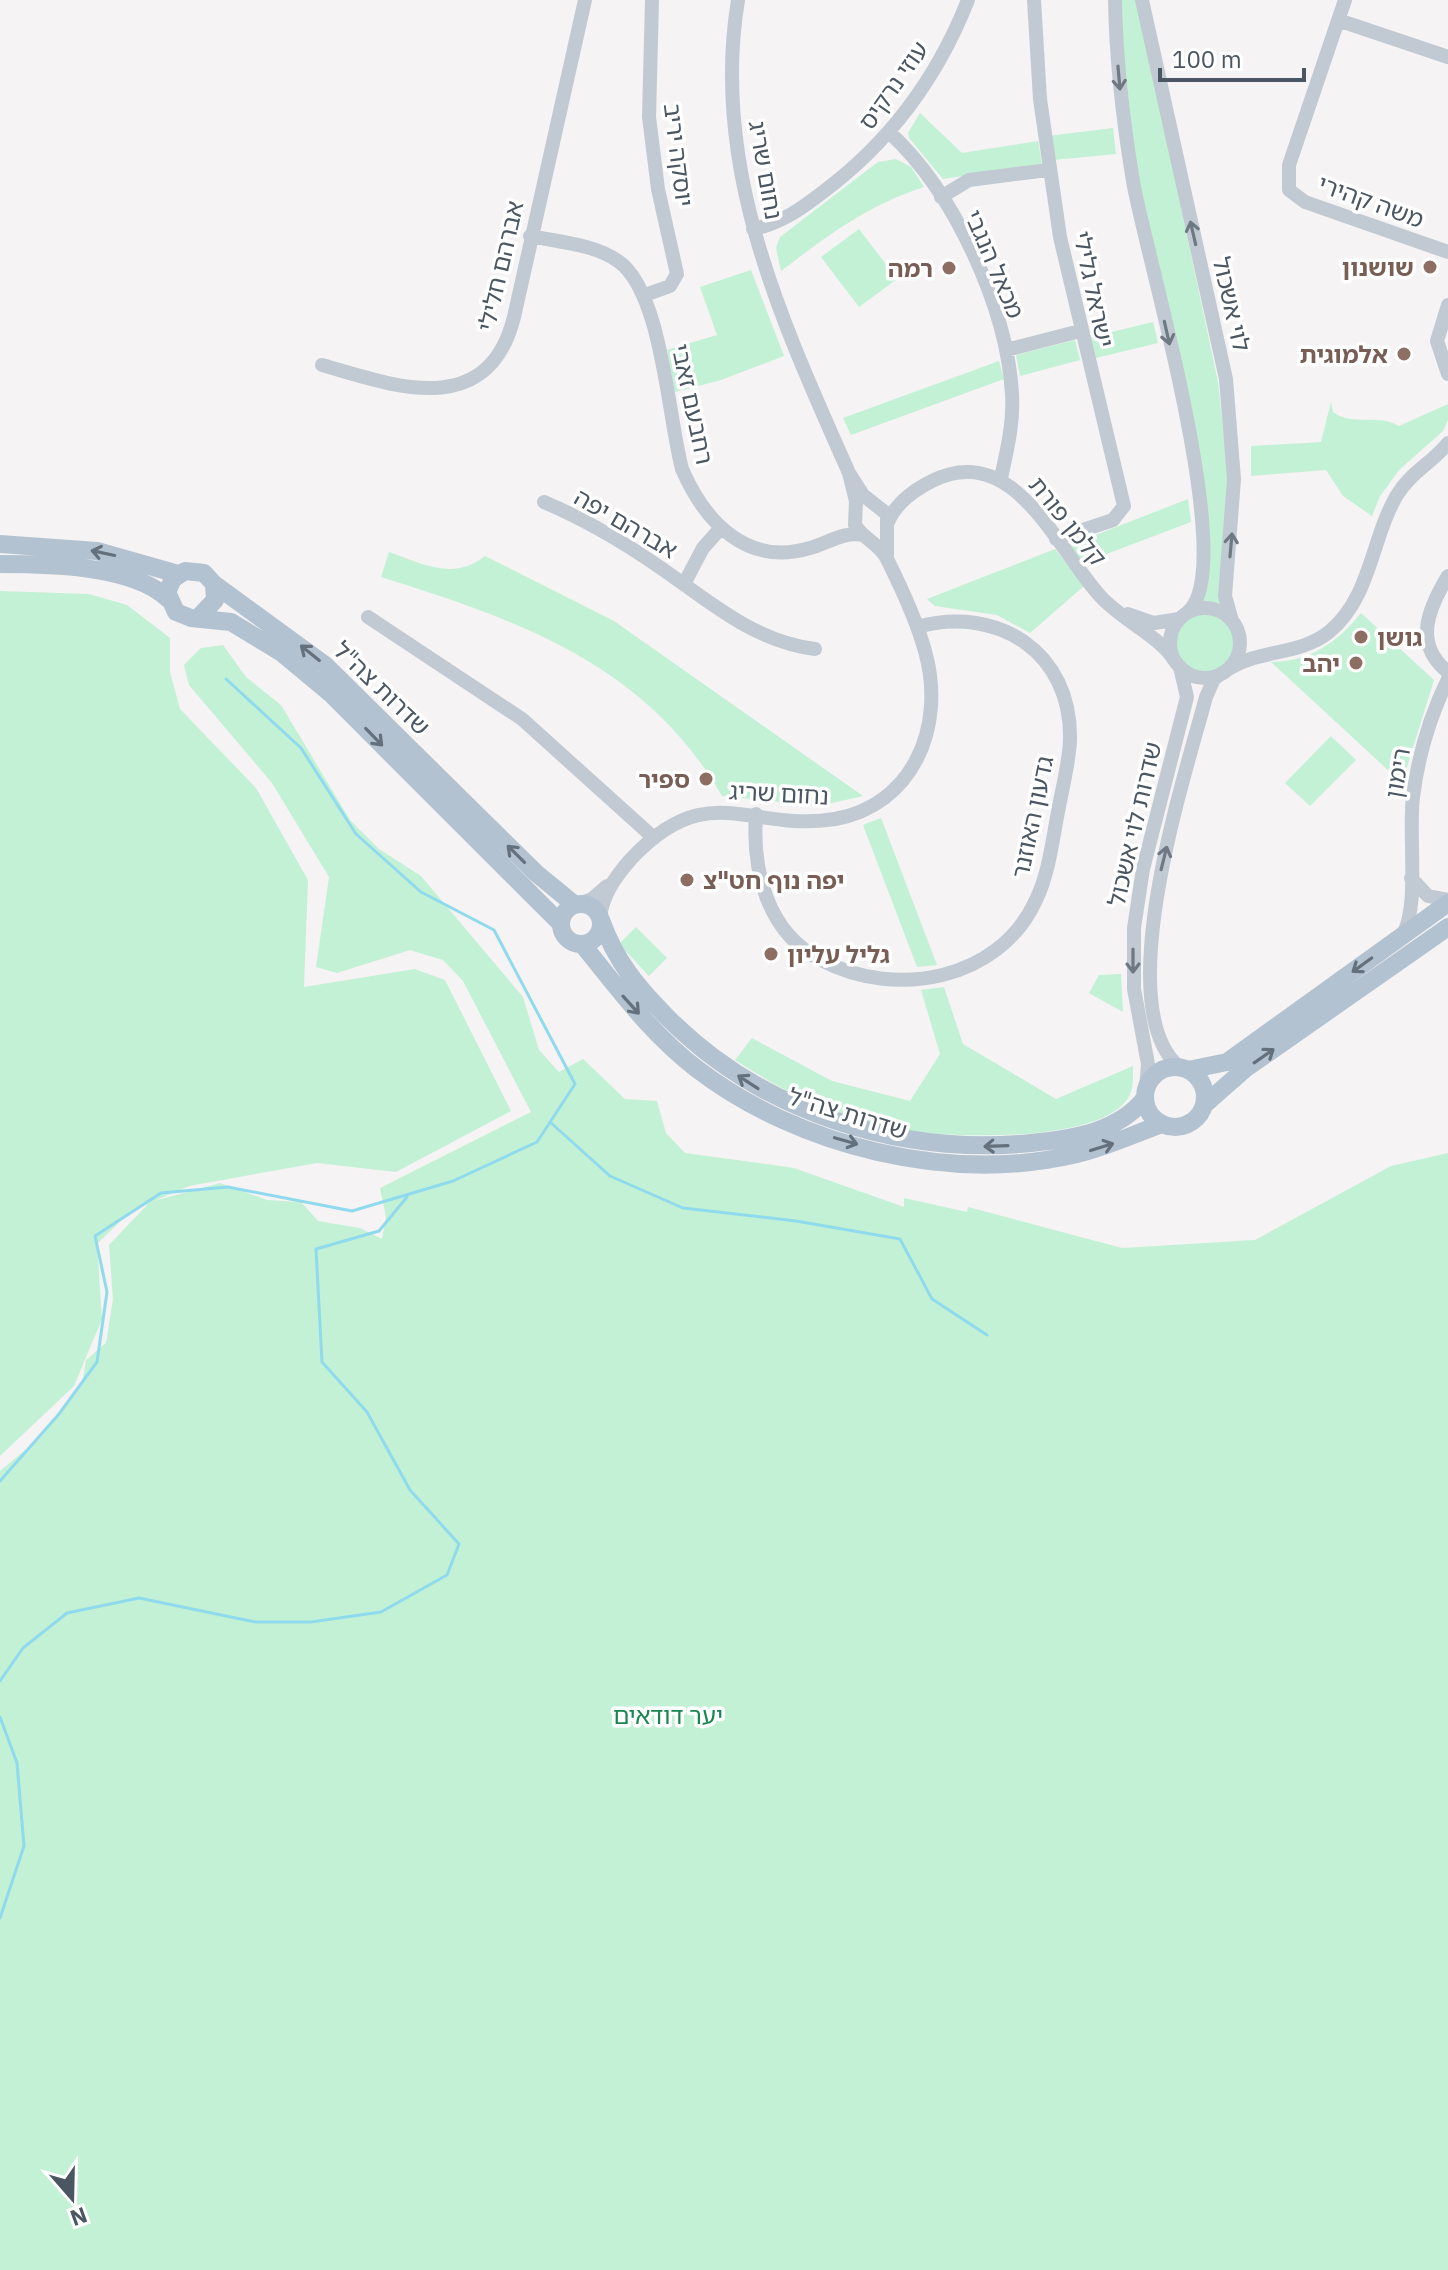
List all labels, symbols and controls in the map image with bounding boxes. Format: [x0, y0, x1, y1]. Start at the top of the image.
scale bar [1160, 32, 1304, 82]
street label: עוזי נרקיס [851, 34, 935, 136]
text: 100 m [1172, 43, 1242, 75]
one-way arrow [1112, 64, 1127, 91]
street label: יוסקה יריב [657, 102, 701, 208]
street label: נחום שריג [742, 118, 790, 222]
street label: משה קהירי [1314, 167, 1428, 235]
street label: אברהם חלילי [469, 198, 531, 334]
street label: מכאל הנגבי [958, 205, 1032, 323]
one-way arrow [1185, 220, 1200, 246]
street label: ישראל גלילי [1066, 228, 1122, 350]
place label: שושנון [1342, 251, 1414, 283]
place label: רמה [888, 252, 933, 284]
street label: לוי אשכול [1206, 254, 1258, 354]
marker: שושנון [1421, 258, 1439, 276]
marker: רמה [940, 259, 958, 277]
one-way arrow [1160, 320, 1175, 345]
place label: אלמוגית [1299, 338, 1388, 370]
street label: רחבעם זאבי [665, 341, 721, 467]
marker: אלמוגית [1395, 345, 1413, 363]
street label: קלמן פורת [1022, 469, 1114, 573]
street label: אברהם יפה [569, 481, 683, 565]
one-way arrow [1223, 532, 1238, 559]
one-way arrow [91, 545, 116, 560]
place label: גושן [1377, 621, 1423, 653]
marker: גושן [1352, 628, 1370, 646]
street label: שדרות צה"ל [327, 634, 437, 742]
one-way arrow [300, 644, 321, 661]
place label: יהב [1302, 647, 1340, 679]
marker: יהב [1347, 654, 1365, 672]
one-way arrow [364, 727, 383, 746]
street label: שדרות לוי אשכול [1100, 739, 1168, 909]
street label: רימון [1377, 745, 1417, 801]
street label: גדעון האוזנר [1003, 753, 1061, 881]
place label: ספיר [638, 763, 690, 795]
marker: ספיר [697, 770, 715, 788]
street label: נחום שריג [728, 774, 830, 812]
one-way arrow [506, 844, 526, 863]
one-way arrow [1158, 846, 1173, 872]
place label: יפה נוף חט"צ [703, 864, 845, 896]
marker: יפה נוף חט"צ [678, 871, 696, 889]
place label: גליל עליון [787, 938, 890, 970]
marker: גליל עליון [762, 945, 780, 963]
one-way arrow [1125, 947, 1141, 974]
one-way arrow [1352, 956, 1373, 973]
one-way arrow [621, 994, 639, 1014]
one-way arrow [1253, 1048, 1275, 1064]
one-way arrow [737, 1073, 759, 1090]
street label: שדרות צה"ל [785, 1080, 911, 1146]
one-way arrow [833, 1135, 859, 1150]
one-way arrow [983, 1138, 1010, 1153]
one-way arrow [1089, 1139, 1115, 1154]
park label: יער דודאים [613, 1699, 723, 1731]
north arrow [32, 2158, 112, 2238]
text: N [67, 2201, 91, 2234]

